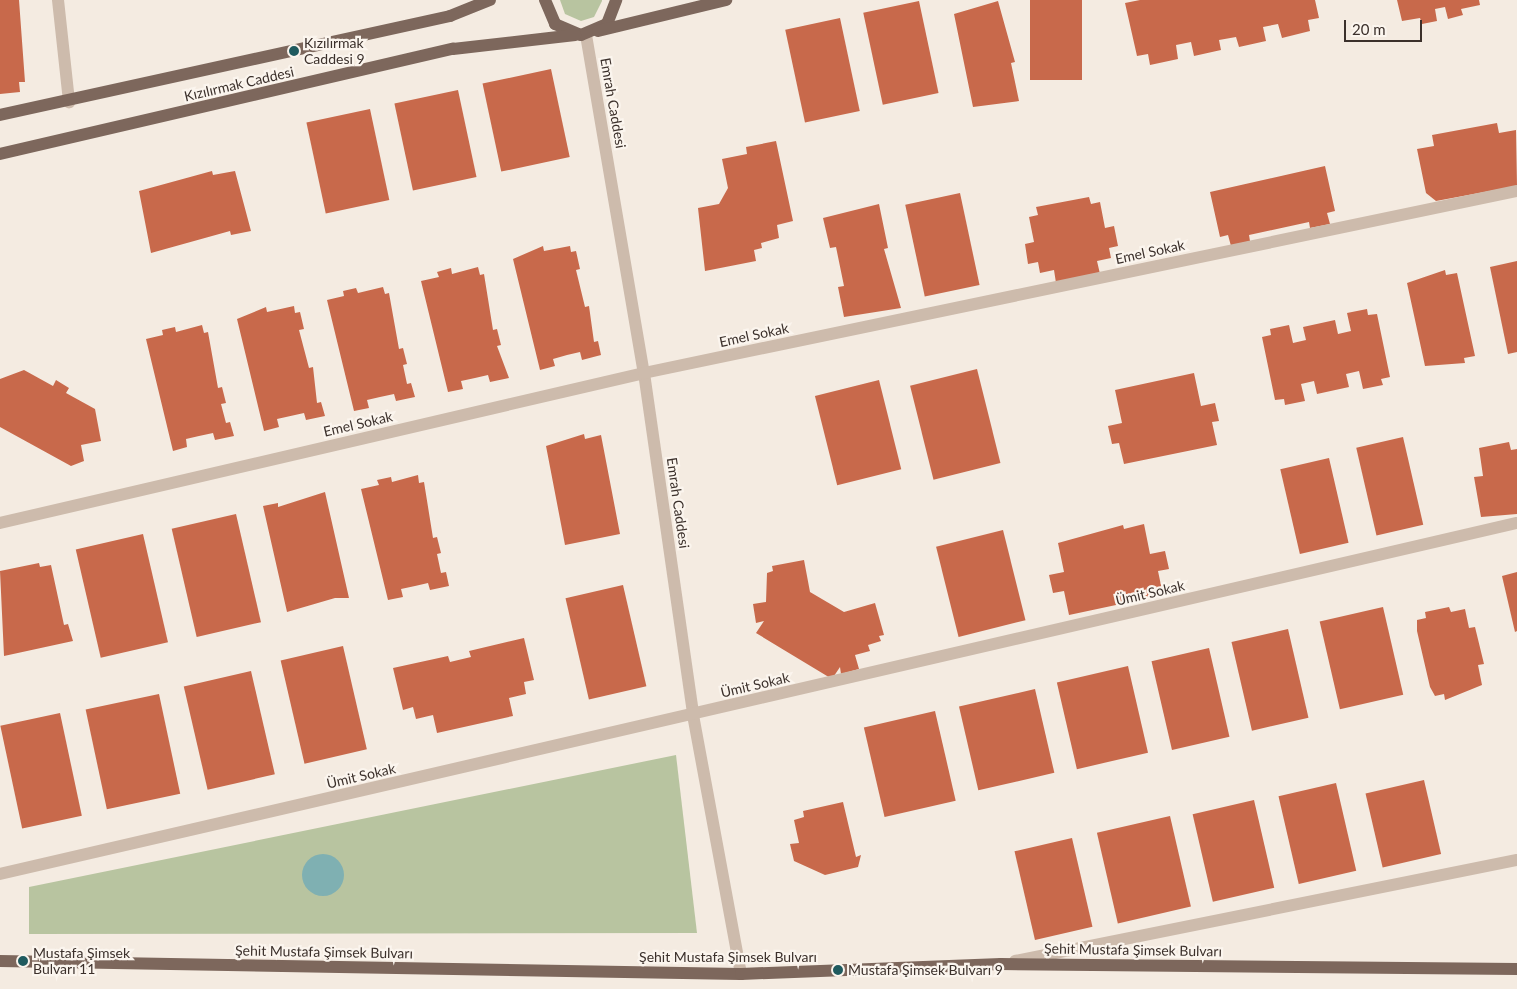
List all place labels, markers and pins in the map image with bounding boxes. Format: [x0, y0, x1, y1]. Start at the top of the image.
place label: Kızılırmak Caddesi 9 [304, 35, 365, 68]
marker: Kızılırmak Caddesi 9 [288, 45, 300, 57]
place label: Mustafa Şimsek Bulvarı 11 [33, 945, 130, 978]
marker: Mustafa Şimsek Bulvarı 11 [17, 955, 29, 967]
place label: Mustafa Şimsek Bulvarı 9 [848, 962, 1003, 978]
marker: Mustafa Şimsek Bulvarı 9 [832, 964, 844, 976]

